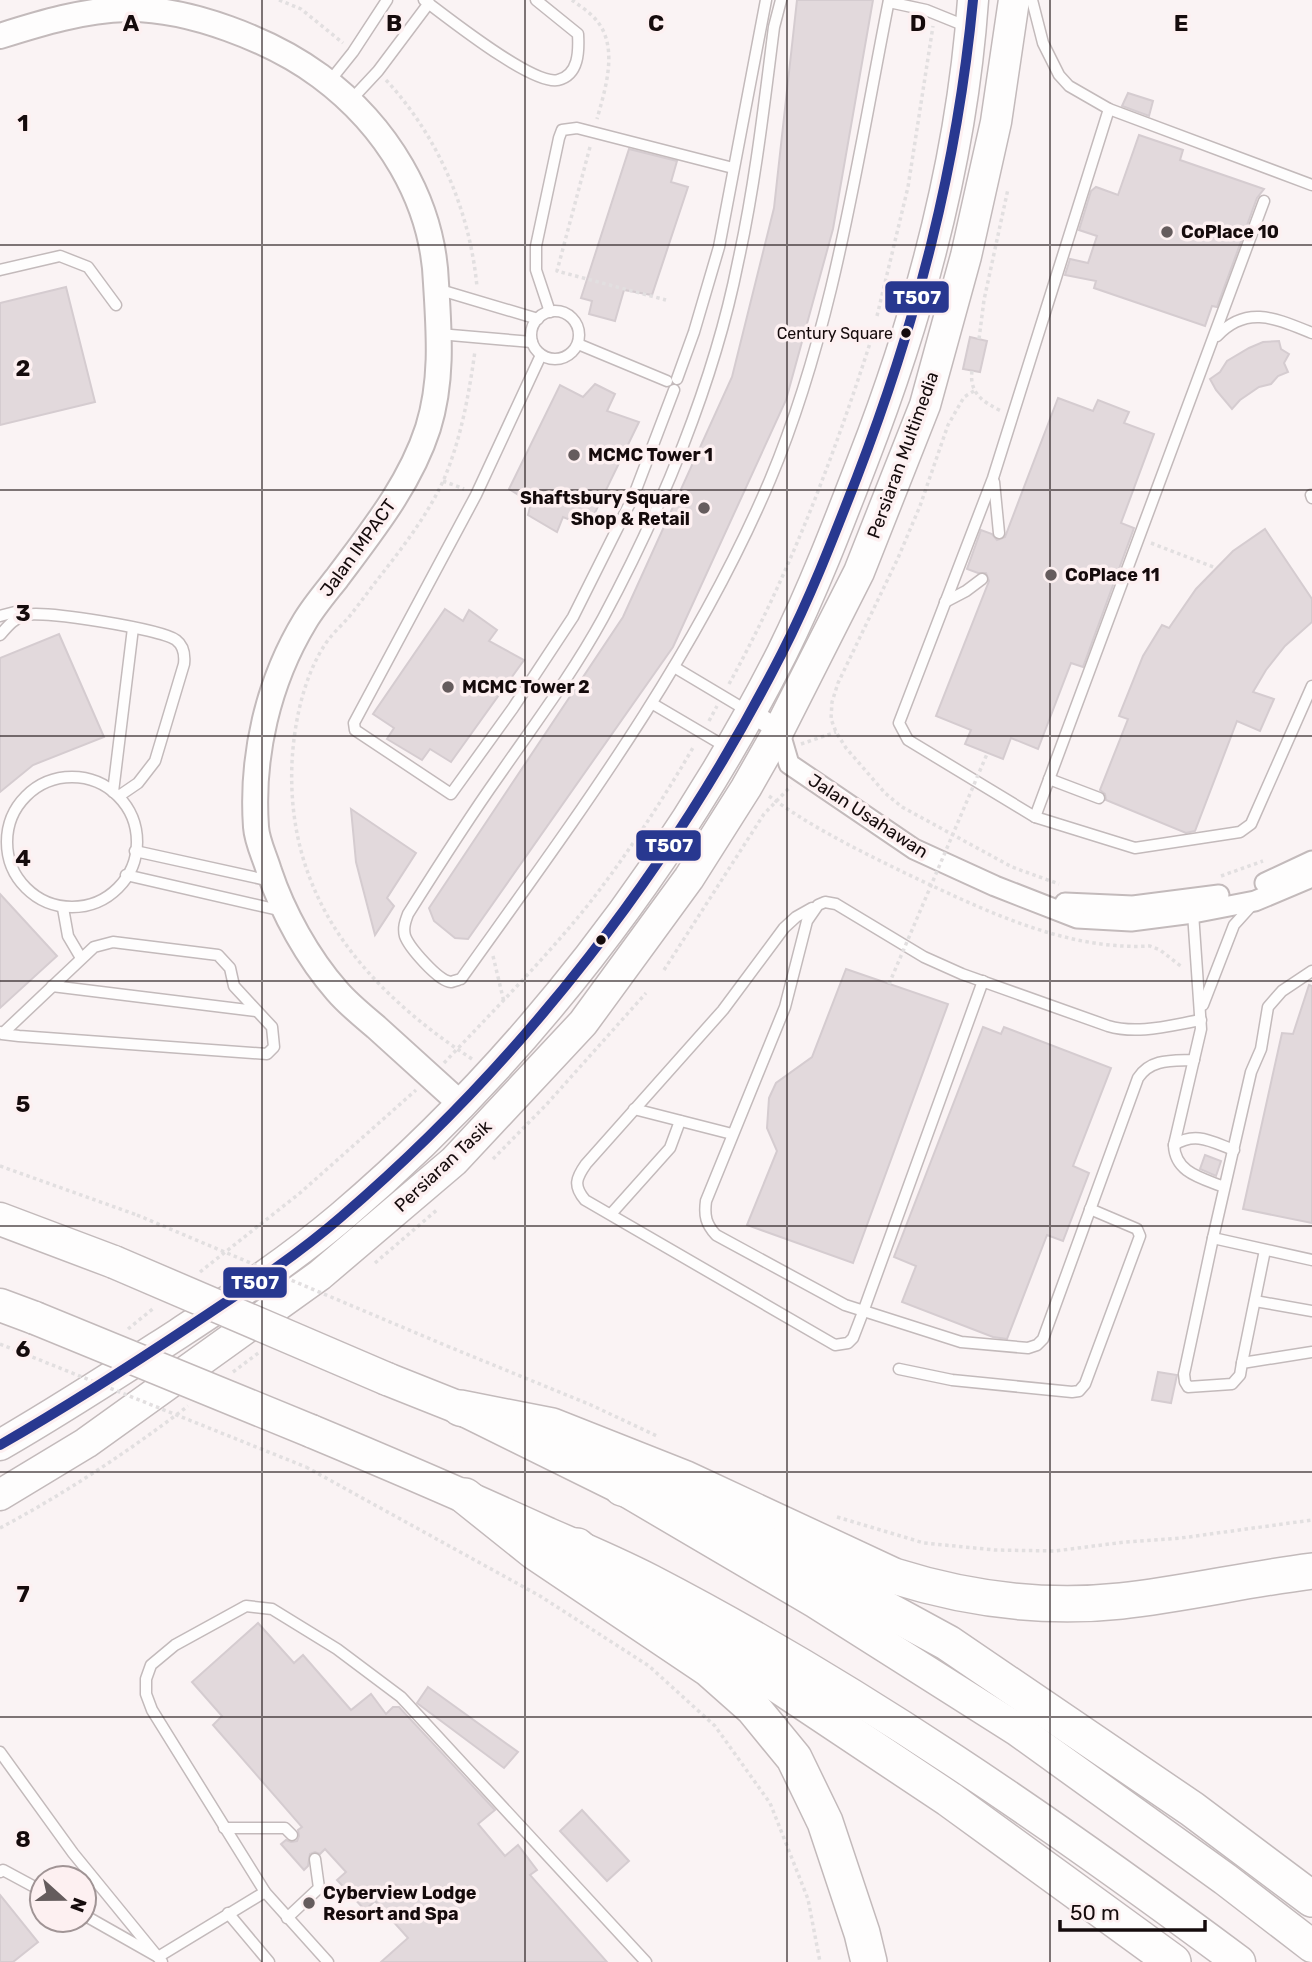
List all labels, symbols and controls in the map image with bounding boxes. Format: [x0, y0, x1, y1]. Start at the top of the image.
text: A [123, 9, 140, 37]
text: B [386, 9, 402, 37]
text: C [648, 9, 664, 37]
text: D [910, 9, 926, 37]
text: E [1174, 9, 1188, 37]
text: 1 [17, 109, 29, 137]
place label: CoPlace 10 [1181, 221, 1279, 243]
marker: CoPlace 10 [1159, 224, 1175, 240]
line badge: T507 [884, 280, 950, 314]
text: T507 [893, 286, 941, 309]
place label: Century Square [777, 324, 893, 343]
marker: Century Square [899, 326, 913, 340]
text: 2 [16, 354, 30, 382]
street label: Persiaran Multimedia [863, 369, 943, 541]
place label: MCMC Tower 1 [588, 444, 713, 466]
marker: MCMC Tower 1 [566, 447, 582, 463]
place label: Shaftsbury Square Shop & Retail [520, 487, 690, 530]
street label: Jalan IMPACT [315, 495, 401, 601]
marker: Shaftsbury Square Shop & Retail [696, 500, 712, 516]
place label: CoPlace 11 [1065, 564, 1160, 586]
marker: CoPlace 11 [1043, 567, 1059, 583]
text: 3 [15, 599, 31, 627]
place label: MCMC Tower 2 [462, 676, 590, 698]
marker: MCMC Tower 2 [440, 679, 456, 695]
street label: Jalan Usahawan [804, 769, 932, 863]
line badge: T507 [635, 829, 702, 862]
text: T507 [645, 834, 693, 857]
text: 4 [15, 844, 31, 872]
unlabelled marker [594, 933, 608, 947]
text: 5 [16, 1090, 31, 1118]
street label: Persiaran Tasik [390, 1115, 497, 1217]
line badge: T507 [222, 1266, 288, 1299]
text: T507 [231, 1271, 279, 1294]
text: 6 [16, 1335, 31, 1363]
text: 7 [16, 1580, 30, 1608]
text: 8 [15, 1825, 31, 1853]
north arrow [28, 1864, 98, 1934]
place label: Cyberview Lodge Resort and Spa [323, 1882, 477, 1925]
scale bar [1060, 1888, 1205, 1932]
text: N [65, 1894, 92, 1915]
marker: Cyberview Lodge Resort and Spa [301, 1895, 317, 1911]
text: 50 m [1070, 1900, 1120, 1925]

